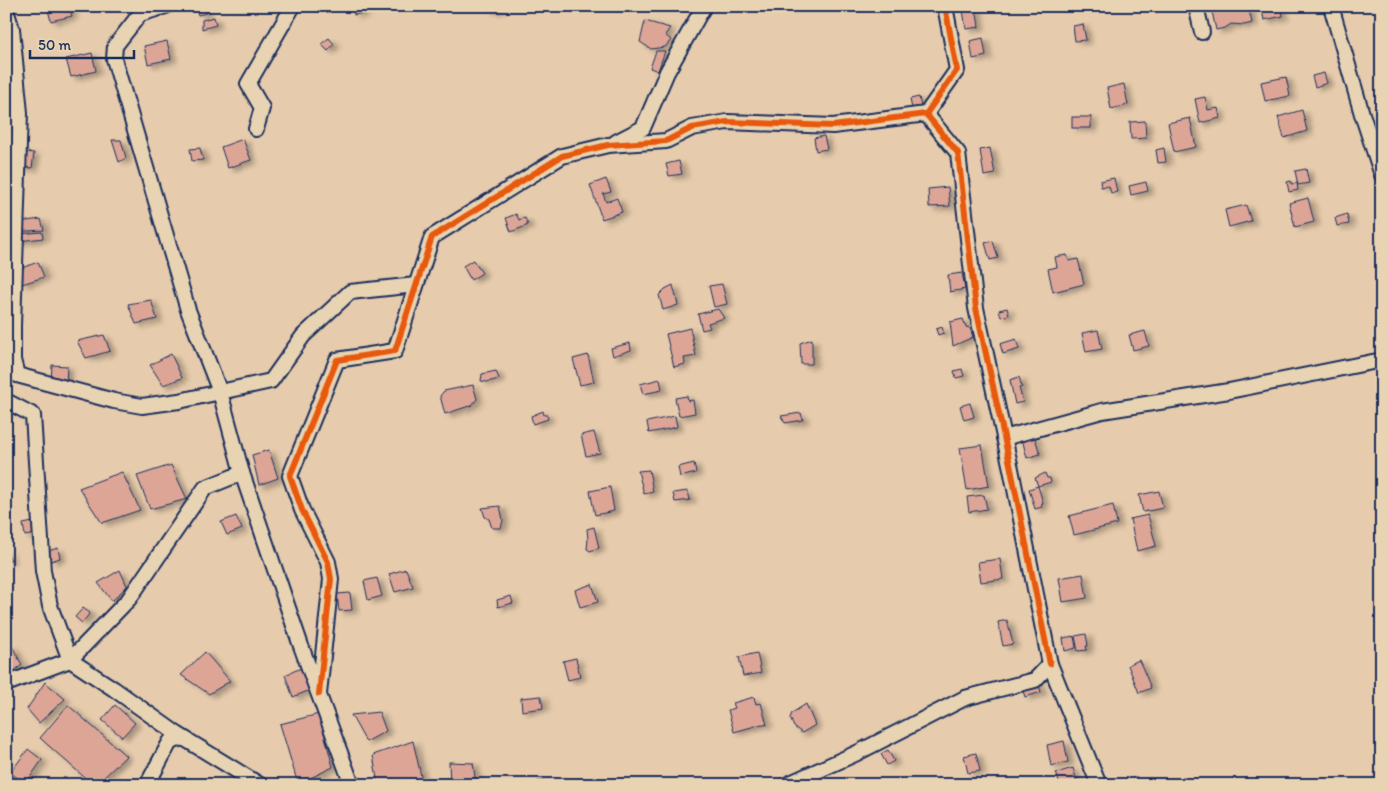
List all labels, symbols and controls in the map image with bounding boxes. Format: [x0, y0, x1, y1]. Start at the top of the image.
scale bar [30, 28, 134, 60]
text: 50 m [38, 36, 71, 54]

